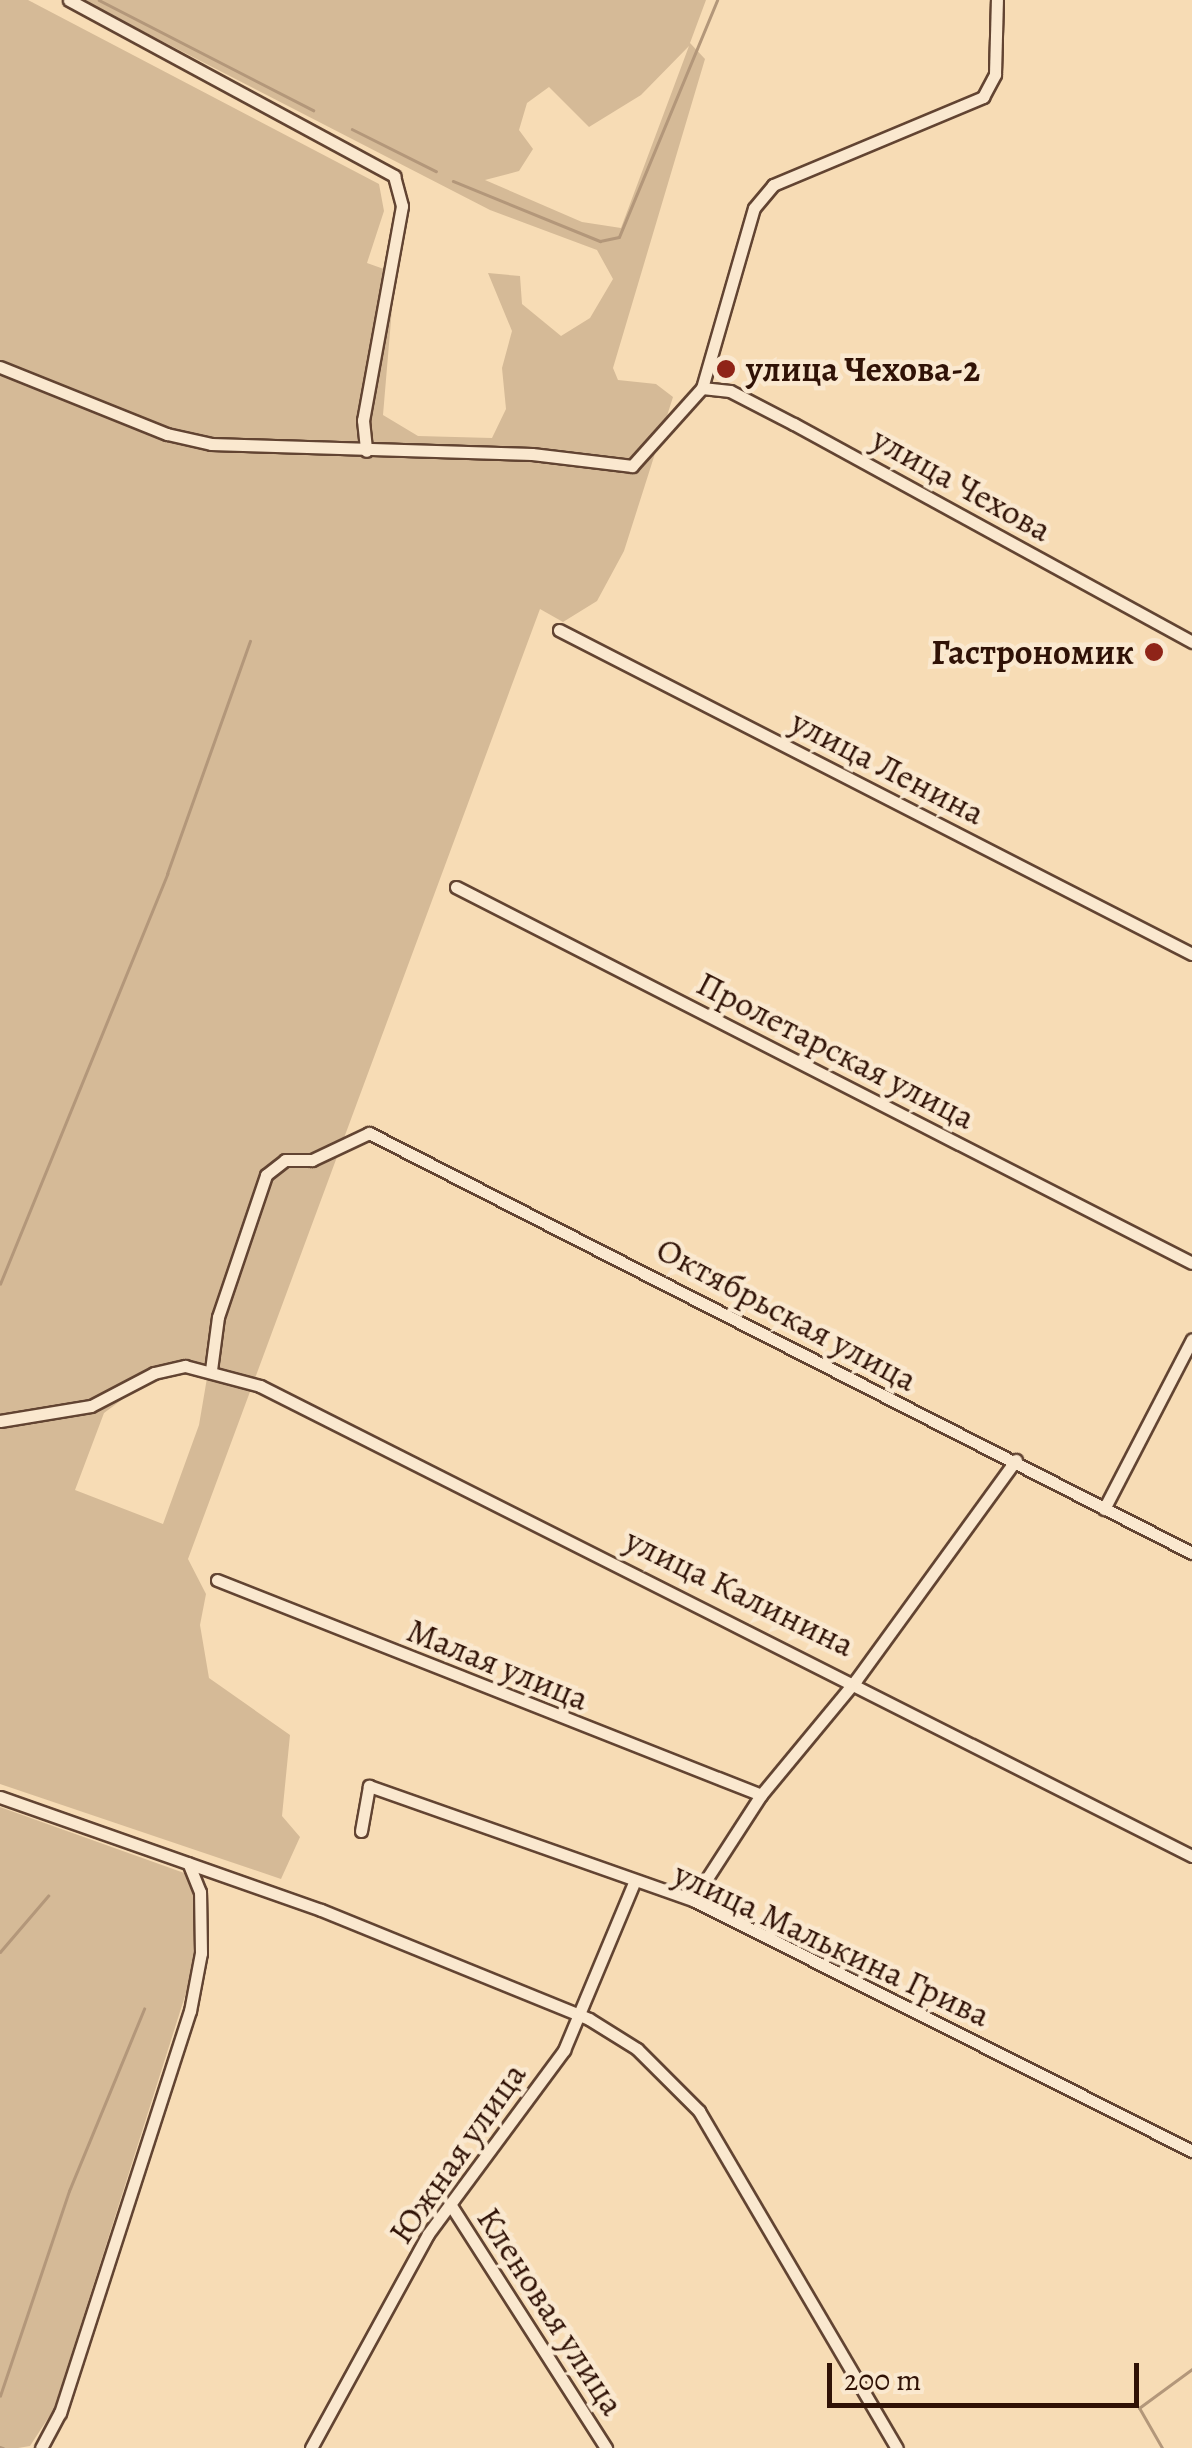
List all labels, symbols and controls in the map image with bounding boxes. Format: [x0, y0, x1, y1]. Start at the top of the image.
place label: улица Чехова-2 [746, 348, 980, 390]
marker: улица Чехова-2 [715, 358, 737, 380]
street label: улица Чехова [865, 417, 1059, 551]
place label: Гастрономик [931, 631, 1134, 673]
marker: Гастрономик [1143, 641, 1165, 663]
street label: улица Ленина [784, 700, 992, 834]
street label: Пролетарская улица [690, 962, 982, 1138]
street label: Октябрьская улица [650, 1228, 924, 1400]
street label: улица Калинина [619, 1518, 861, 1666]
street label: Малая улица [401, 1609, 595, 1719]
street label: улица Малькина Грива [667, 1852, 997, 2036]
street label: Южная улица [379, 2055, 535, 2251]
street label: Кленовая улица [468, 2199, 634, 2423]
scale bar [832, 2343, 1144, 2405]
text: 200 m [844, 2360, 921, 2400]

